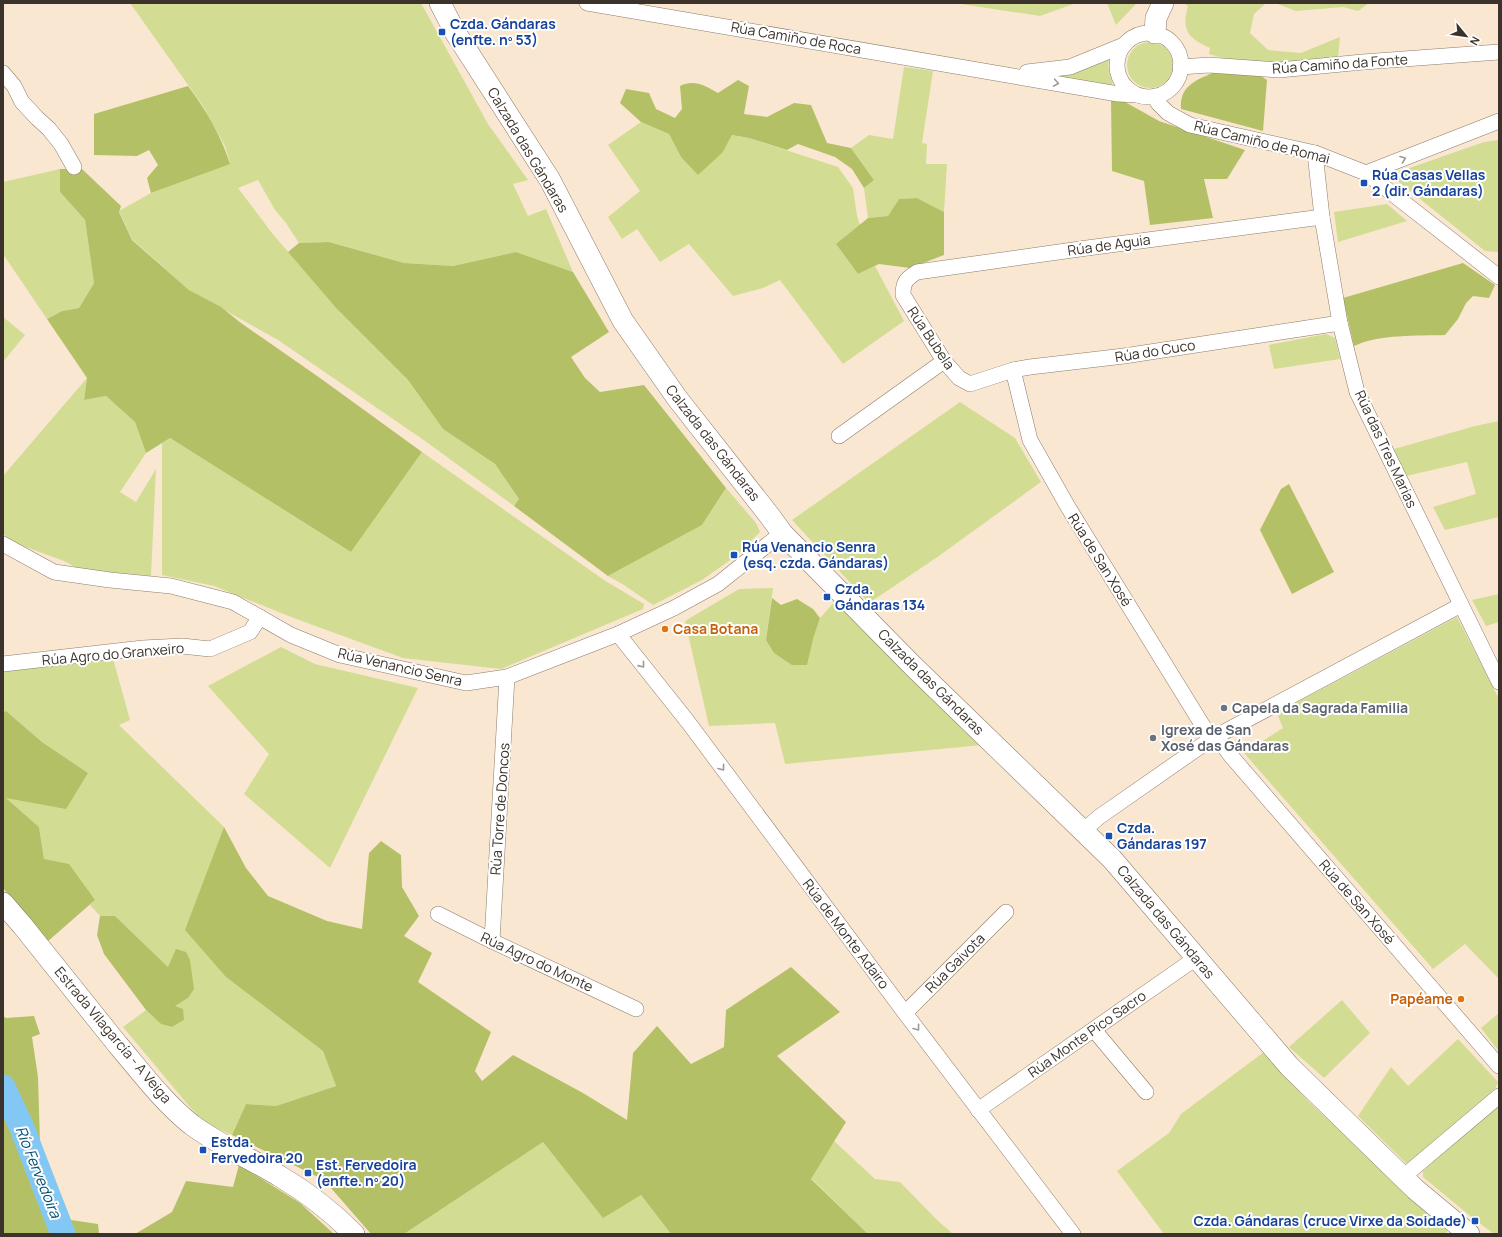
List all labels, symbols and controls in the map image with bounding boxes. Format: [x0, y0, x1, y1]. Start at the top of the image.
place label: Czda. Gándaras (enfte. nº 53) [450, 14, 556, 49]
north arrow [1446, 16, 1486, 56]
street label: Rúa Camiño de Roca [729, 17, 863, 58]
marker: Czda. Gándaras (enfte. nº 53) [437, 27, 447, 37]
text: N [1467, 34, 1484, 48]
street label: Rúa Camiño da Fonte [1272, 49, 1408, 78]
one-way arrow [1053, 78, 1059, 86]
street label: Calzada das Gándaras [484, 84, 573, 216]
street label: Rúa Camiño de Romai [1192, 115, 1332, 168]
one-way arrow [1399, 155, 1406, 163]
place label: Rúa Casas Vellas 2 (dir. Gándaras) [1372, 165, 1486, 200]
marker: Rúa Casas Vellas 2 (dir. Gándaras) [1359, 178, 1369, 188]
street label: Rúa de Aguia [1066, 229, 1152, 260]
street label: Rúa Bubela [903, 303, 959, 373]
street label: Rúa do Cuco [1113, 335, 1197, 366]
street label: Calzada das Gándaras [662, 381, 765, 505]
street label: Rúa das Tres Marias [1351, 387, 1422, 511]
street label: Rúa de San Xosé [1064, 510, 1137, 610]
place label: Rúa Venancio Senra (esq. czda. Gándaras) [742, 537, 889, 572]
marker: Rúa Venancio Senra (esq. czda. Gándaras) [729, 550, 739, 560]
place label: Czda. Gándaras 134 [835, 579, 925, 614]
marker: Czda. Gándaras 134 [822, 592, 832, 602]
place label: Casa Botana [673, 619, 758, 638]
marker: Casa Botana [660, 624, 670, 634]
street label: Calzada das Gándaras [874, 624, 989, 739]
street label: Rúa Agro do Granxeiro [41, 638, 185, 669]
street label: Rúa Venancio Senra [336, 643, 464, 690]
one-way arrow [637, 660, 644, 667]
place label: Capela da Sagrada Familia [1232, 698, 1408, 717]
marker: Capela da Sagrada Familia [1219, 703, 1229, 713]
place label: Igrexa de San Xosé das Gándaras [1161, 720, 1289, 755]
marker: Igrexa de San Xosé das Gándaras [1148, 733, 1158, 743]
street label: Rúa Torre de Doncos [485, 742, 514, 876]
one-way arrow [717, 763, 724, 770]
place label: Czda. Gándaras 197 [1117, 818, 1207, 853]
marker: Czda. Gándaras 197 [1104, 831, 1114, 841]
street label: Rúa de San Xosé [1315, 855, 1399, 948]
street label: Calzada das Gándaras [1113, 861, 1220, 982]
street label: Rúa de Monte Adairo [799, 875, 894, 993]
street label: Rúa Agro do Monte [478, 927, 597, 996]
street label: Rúa Gaivota [921, 929, 989, 997]
street label: Estrada Vilagarcía - A Veiga [51, 962, 176, 1107]
street label: Rúa Monte Pico Sacro [1024, 986, 1150, 1082]
place label: Papéame [1390, 989, 1453, 1008]
marker: Papéame [1456, 994, 1466, 1004]
one-way arrow [912, 1024, 919, 1031]
water label: Río Fervedoira [11, 1123, 67, 1221]
place label: Estda. Fervedoira 20 [211, 1132, 303, 1167]
marker: Estda. Fervedoira 20 [198, 1145, 208, 1155]
place label: Est. Fervedoira (enfte. nº 20) [316, 1155, 417, 1190]
marker: Est. Fervedoira (enfte. nº 20) [303, 1168, 313, 1178]
place label: Czda. Gándaras (cruce Virxe da Soidade) [1193, 1211, 1467, 1230]
marker: Czda. Gándaras (cruce Virxe da Soidade) [1470, 1216, 1480, 1226]

